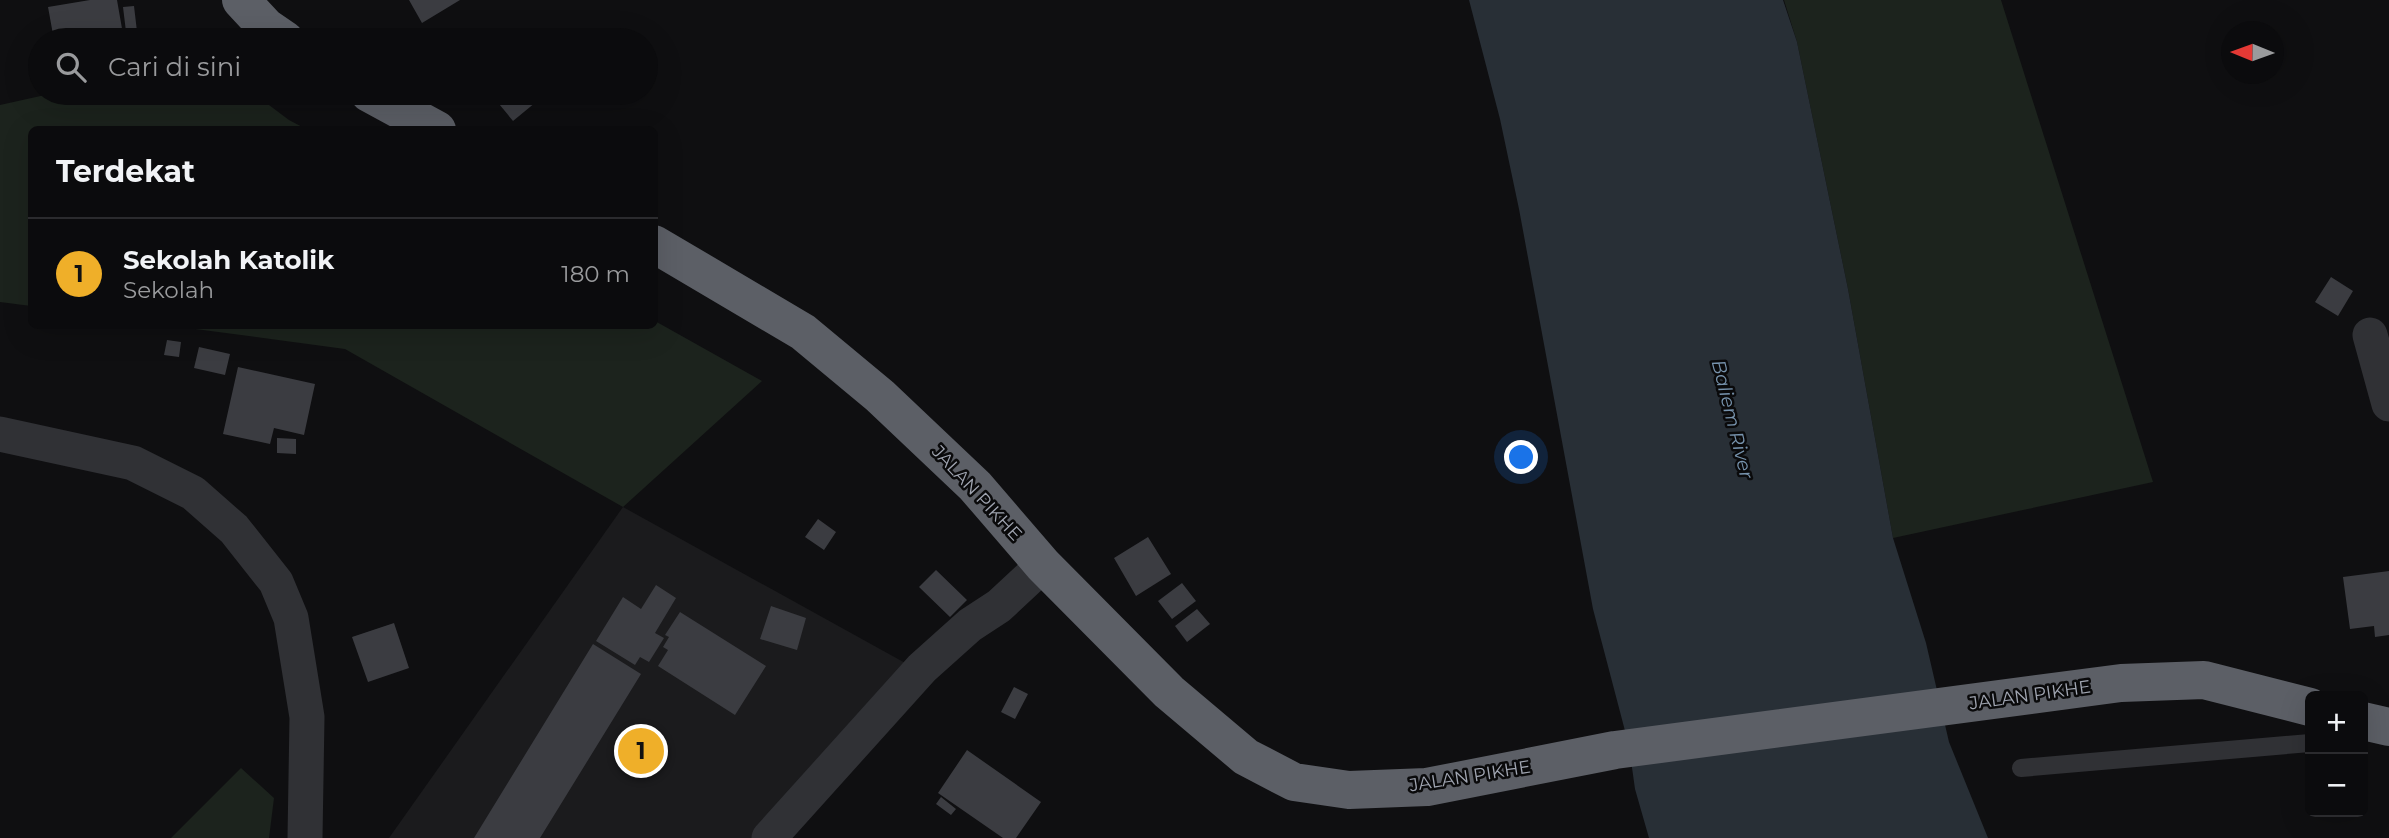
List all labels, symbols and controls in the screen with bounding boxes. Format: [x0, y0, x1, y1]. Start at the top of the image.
north arrow [2221, 21, 2284, 84]
search box [28, 28, 658, 105]
icon: search [52, 48, 90, 86]
text: Cari di sini [108, 51, 241, 83]
text: Terdekat [56, 153, 195, 190]
text: Sekolah Katolik [123, 244, 334, 276]
text: 1 [74, 260, 84, 288]
text: 180 m [561, 260, 630, 288]
text: Sekolah [123, 276, 214, 304]
water label: Baliem River [1707, 357, 1759, 481]
street label: JALAN PIKHE [927, 440, 1027, 545]
your location [1504, 440, 1538, 474]
street label: JALAN PIKHE [1967, 676, 2092, 715]
map controls [2305, 691, 2368, 817]
button: + [2305, 691, 2368, 754]
pin: 1 [618, 725, 664, 777]
button: − [2305, 754, 2368, 817]
street label: JALAN PIKHE [1407, 756, 1532, 797]

